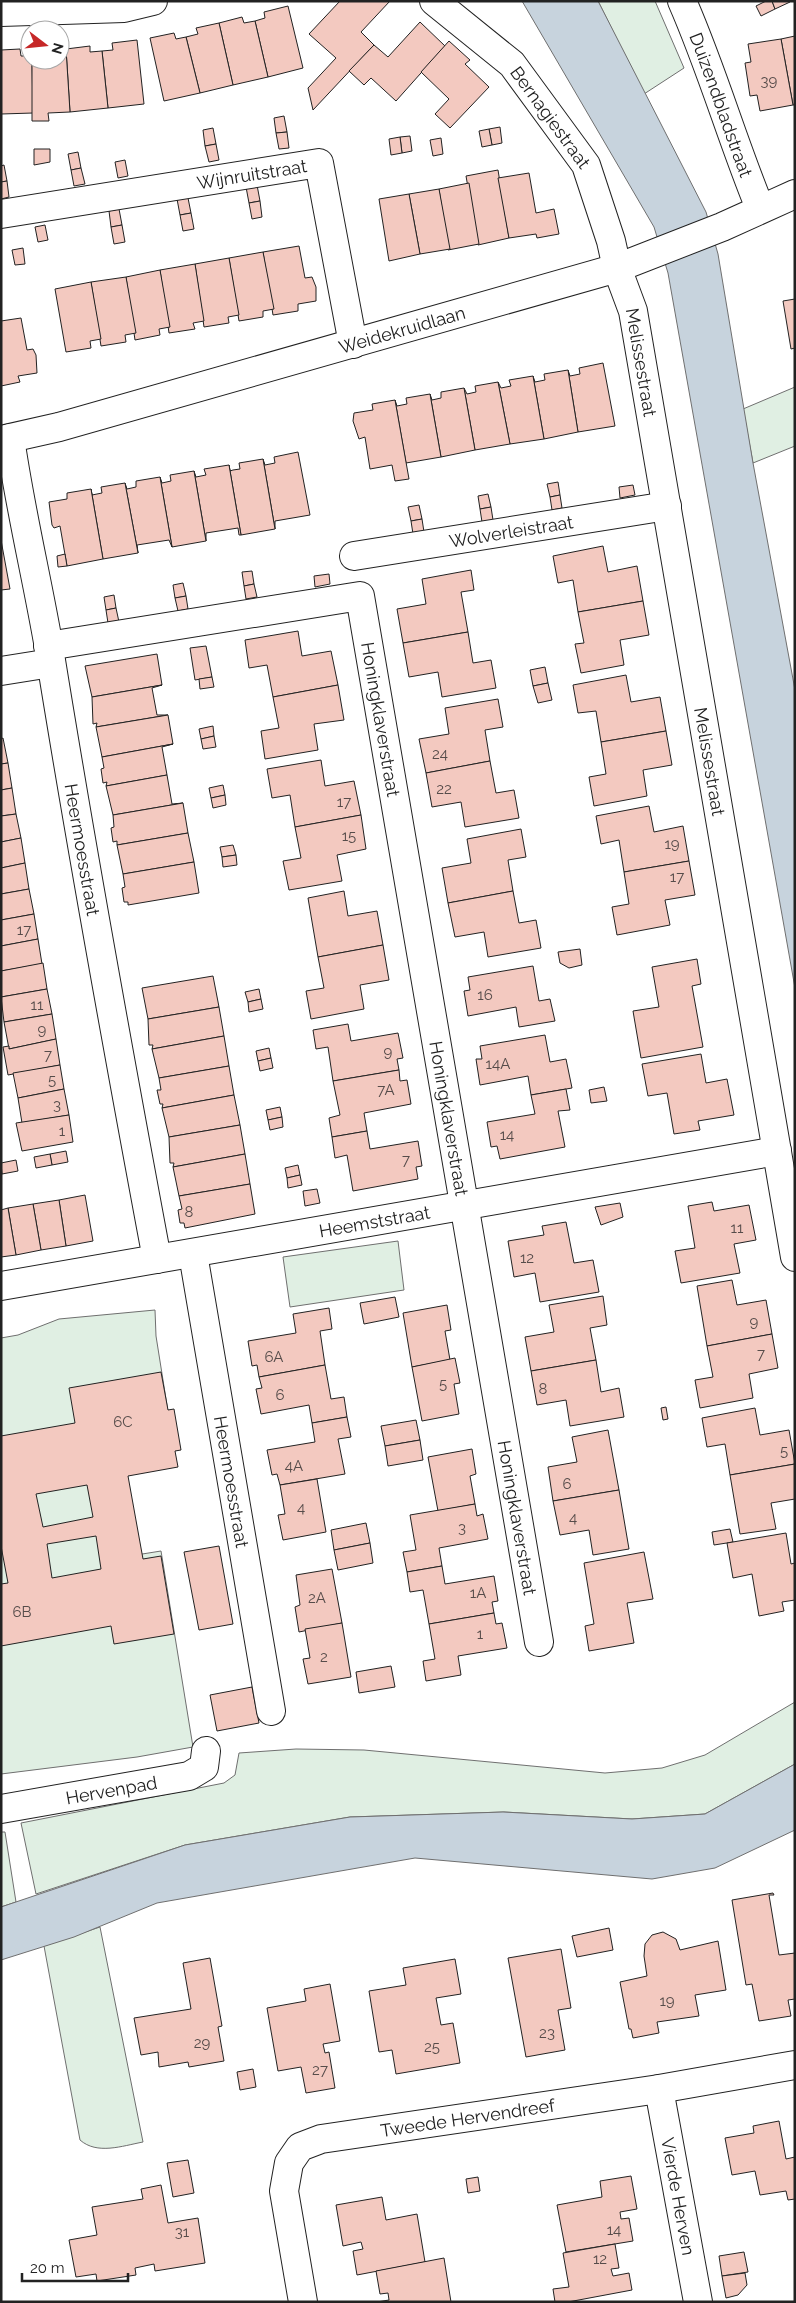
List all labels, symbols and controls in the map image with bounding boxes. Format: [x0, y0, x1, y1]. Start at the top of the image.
north arrow [20, 20, 70, 70]
street label: Duizendbladstraat [686, 29, 757, 180]
text: N [48, 41, 67, 56]
street label: Bernagiestraat [506, 62, 595, 172]
house number: 39 [761, 72, 778, 90]
street label: Wijnruitstraat [195, 155, 308, 193]
street label: Weidekruidlaan [336, 301, 468, 357]
street label: Melissestraat [622, 306, 661, 418]
street label: Wolverleistraat [448, 511, 574, 551]
street label: Honingklaverstraat [358, 640, 405, 798]
street label: Melissestraat [691, 706, 730, 817]
house number: 24 [432, 745, 448, 763]
house number: 22 [436, 780, 452, 798]
street label: Heermoesstraat [61, 782, 105, 917]
house number: 17 [337, 793, 351, 811]
house number: 15 [342, 827, 356, 845]
house number: 19 [664, 835, 680, 853]
house number: 17 [670, 868, 684, 886]
house number: 17 [17, 921, 31, 939]
house number: 16 [477, 986, 493, 1004]
house number: 11 [31, 996, 44, 1014]
house number: 9 [38, 1021, 47, 1039]
street label: Honingklaverstraat [426, 1039, 473, 1197]
house number: 9 [384, 1043, 393, 1061]
house number: 7 [44, 1046, 52, 1064]
house number: 14A [486, 1055, 510, 1073]
house number: 5 [48, 1071, 56, 1089]
house number: 7A [377, 1081, 395, 1099]
house number: 3 [53, 1096, 61, 1114]
house number: 1 [59, 1122, 66, 1140]
house number: 14 [500, 1126, 514, 1144]
house number: 7 [402, 1151, 410, 1169]
street label: Heemststraat [317, 1201, 431, 1241]
house number: 8 [185, 1203, 194, 1221]
house number: 11 [731, 1219, 744, 1237]
house number: 12 [520, 1249, 534, 1267]
house number: 9 [750, 1313, 759, 1331]
house number: 7 [757, 1345, 765, 1363]
house number: 6A [265, 1348, 283, 1366]
house number: 5 [439, 1375, 447, 1393]
house number: 8 [539, 1380, 548, 1398]
house number: 6 [275, 1386, 285, 1404]
house number: 6C [113, 1413, 133, 1431]
street label: Heermoesstraat [210, 1414, 253, 1549]
street label: Honingklaverstraat [494, 1439, 541, 1597]
house number: 5 [780, 1442, 788, 1460]
house number: 4A [285, 1457, 303, 1475]
house number: 6 [562, 1475, 572, 1493]
house number: 4 [297, 1499, 305, 1517]
house number: 4 [569, 1509, 577, 1527]
house number: 3 [458, 1519, 466, 1537]
house number: 1A [470, 1584, 486, 1602]
house number: 2A [308, 1589, 326, 1607]
house number: 6B [12, 1603, 32, 1621]
house number: 1 [477, 1625, 484, 1643]
house number: 2 [320, 1648, 328, 1666]
street label: Hervenpad [64, 1771, 159, 1808]
house number: 19 [659, 1992, 675, 2010]
house number: 23 [539, 2024, 555, 2042]
house number: 29 [194, 2034, 211, 2052]
house number: 25 [424, 2038, 440, 2056]
house number: 27 [312, 2061, 328, 2079]
street label: Tweede Hervendreef [379, 2094, 557, 2141]
street label: Vierde Herven [658, 2135, 700, 2257]
house number: 14 [607, 2221, 621, 2239]
house number: 31 [175, 2223, 190, 2241]
scale bar [22, 2250, 129, 2282]
house number: 12 [593, 2250, 607, 2268]
text: 20 m [30, 2259, 65, 2277]

